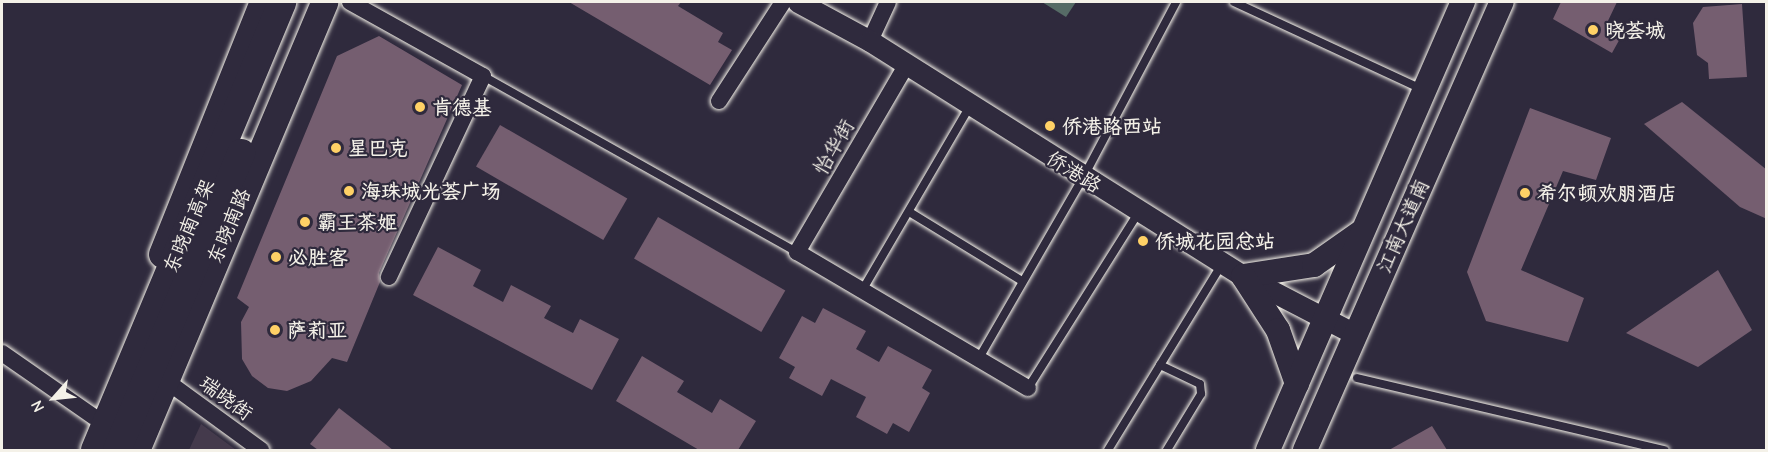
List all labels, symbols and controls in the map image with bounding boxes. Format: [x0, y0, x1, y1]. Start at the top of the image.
place label: 晓荟城 [1605, 18, 1665, 42]
marker: 晓荟城 [1586, 23, 1600, 37]
place label: 肯德基 [432, 95, 492, 119]
marker: 肯德基 [413, 100, 427, 114]
place label: 侨港路西站 [1062, 114, 1162, 138]
street label: 怡华街 [809, 115, 859, 179]
marker: 侨港路西站 [1043, 119, 1057, 133]
place label: 星巴克 [348, 136, 408, 160]
marker: 星巴克 [329, 141, 343, 155]
street label: 侨港路 [1042, 146, 1106, 198]
street label: 东晓南高架 [158, 175, 220, 277]
street label: 江南大道南 [1372, 175, 1434, 277]
place label: 海珠城光荟广场 [361, 179, 501, 203]
place label: 希尔顿欢朋酒店 [1537, 181, 1677, 205]
street label: 东晓南路 [202, 184, 256, 268]
marker: 海珠城光荟广场 [342, 184, 356, 198]
marker: 希尔顿欢朋酒店 [1518, 186, 1532, 200]
place label: 霸王茶姬 [317, 210, 397, 234]
marker: 霸王茶姬 [298, 215, 312, 229]
place label: 侨城花园总站 [1155, 229, 1275, 253]
marker: 侨城花园总站 [1136, 234, 1150, 248]
place label: 必胜客 [288, 245, 348, 269]
marker: 必胜客 [269, 250, 283, 264]
place label: 萨莉亚 [287, 318, 347, 342]
marker: 萨莉亚 [268, 323, 282, 337]
north arrow [24, 368, 84, 428]
street label: 瑞晓街 [195, 371, 257, 425]
text: N [28, 397, 48, 415]

